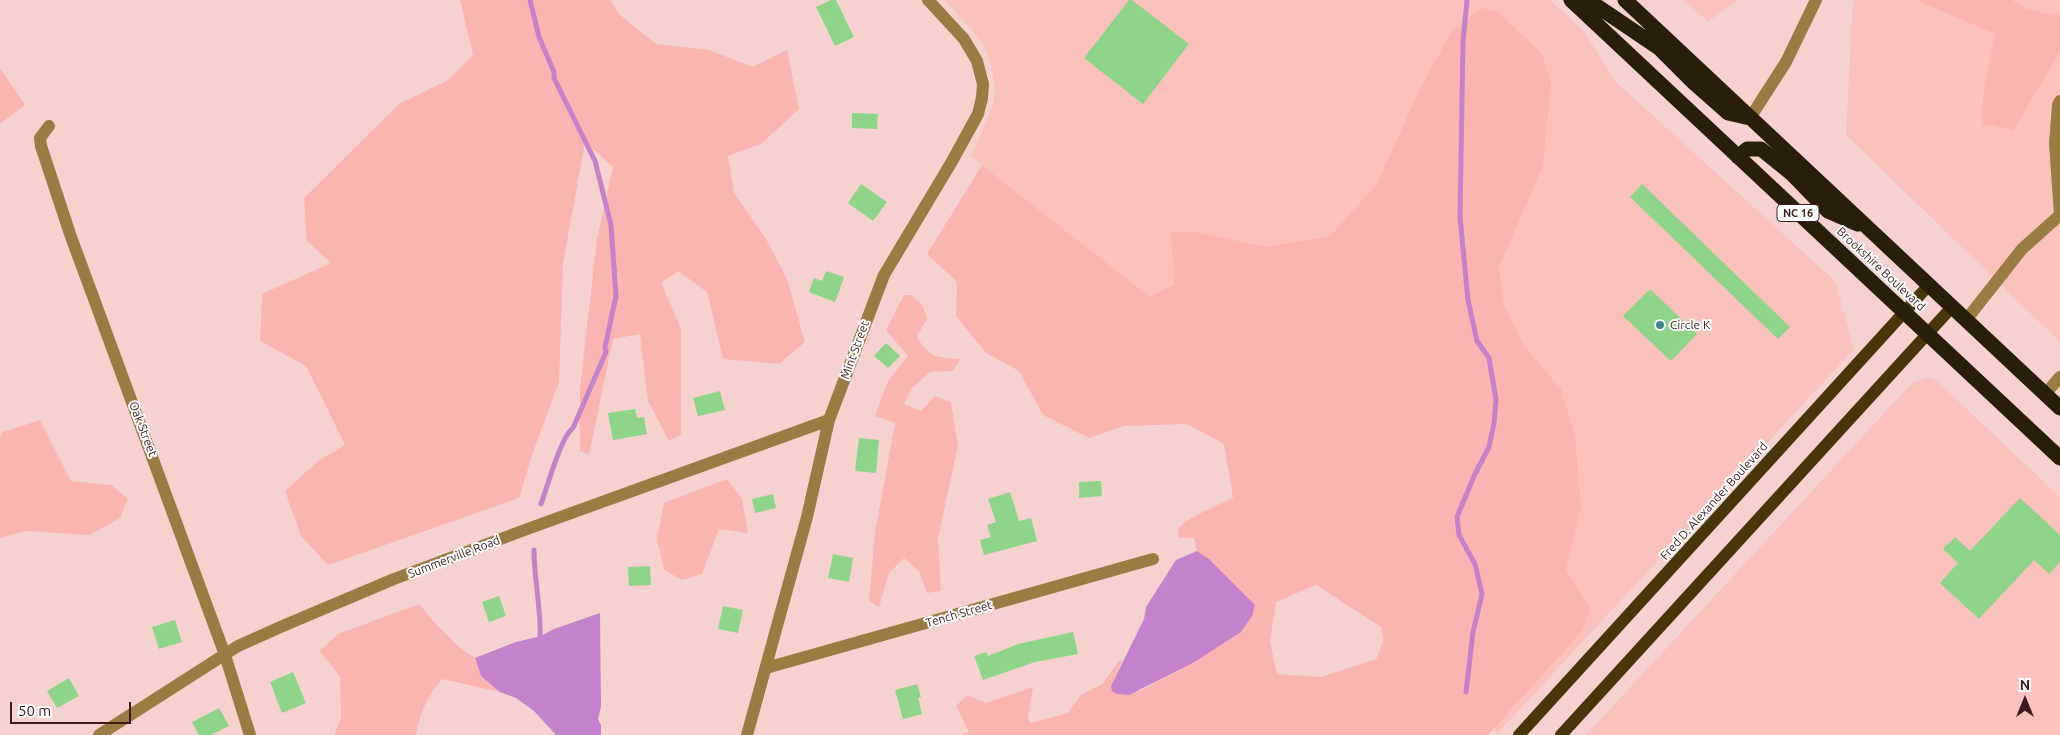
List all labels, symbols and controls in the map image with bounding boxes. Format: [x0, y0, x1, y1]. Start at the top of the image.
road number: NC 16 [1777, 204, 1819, 222]
street label: Brookshire Boulevard [1834, 224, 1928, 314]
place label: Circle K [1670, 318, 1710, 332]
street label: Mint Street [838, 319, 872, 381]
marker: Circle K [1654, 319, 1666, 331]
street label: Oak Street [126, 399, 160, 459]
street label: Fred D. Alexander Boulevard [1657, 439, 1771, 563]
street label: Summerville Road [406, 533, 502, 581]
street label: Tench Street [924, 598, 994, 630]
north arrow [2000, 675, 2050, 725]
text: N [2020, 677, 2030, 693]
scale bar [12, 692, 134, 724]
text: 50 m [18, 702, 51, 719]

